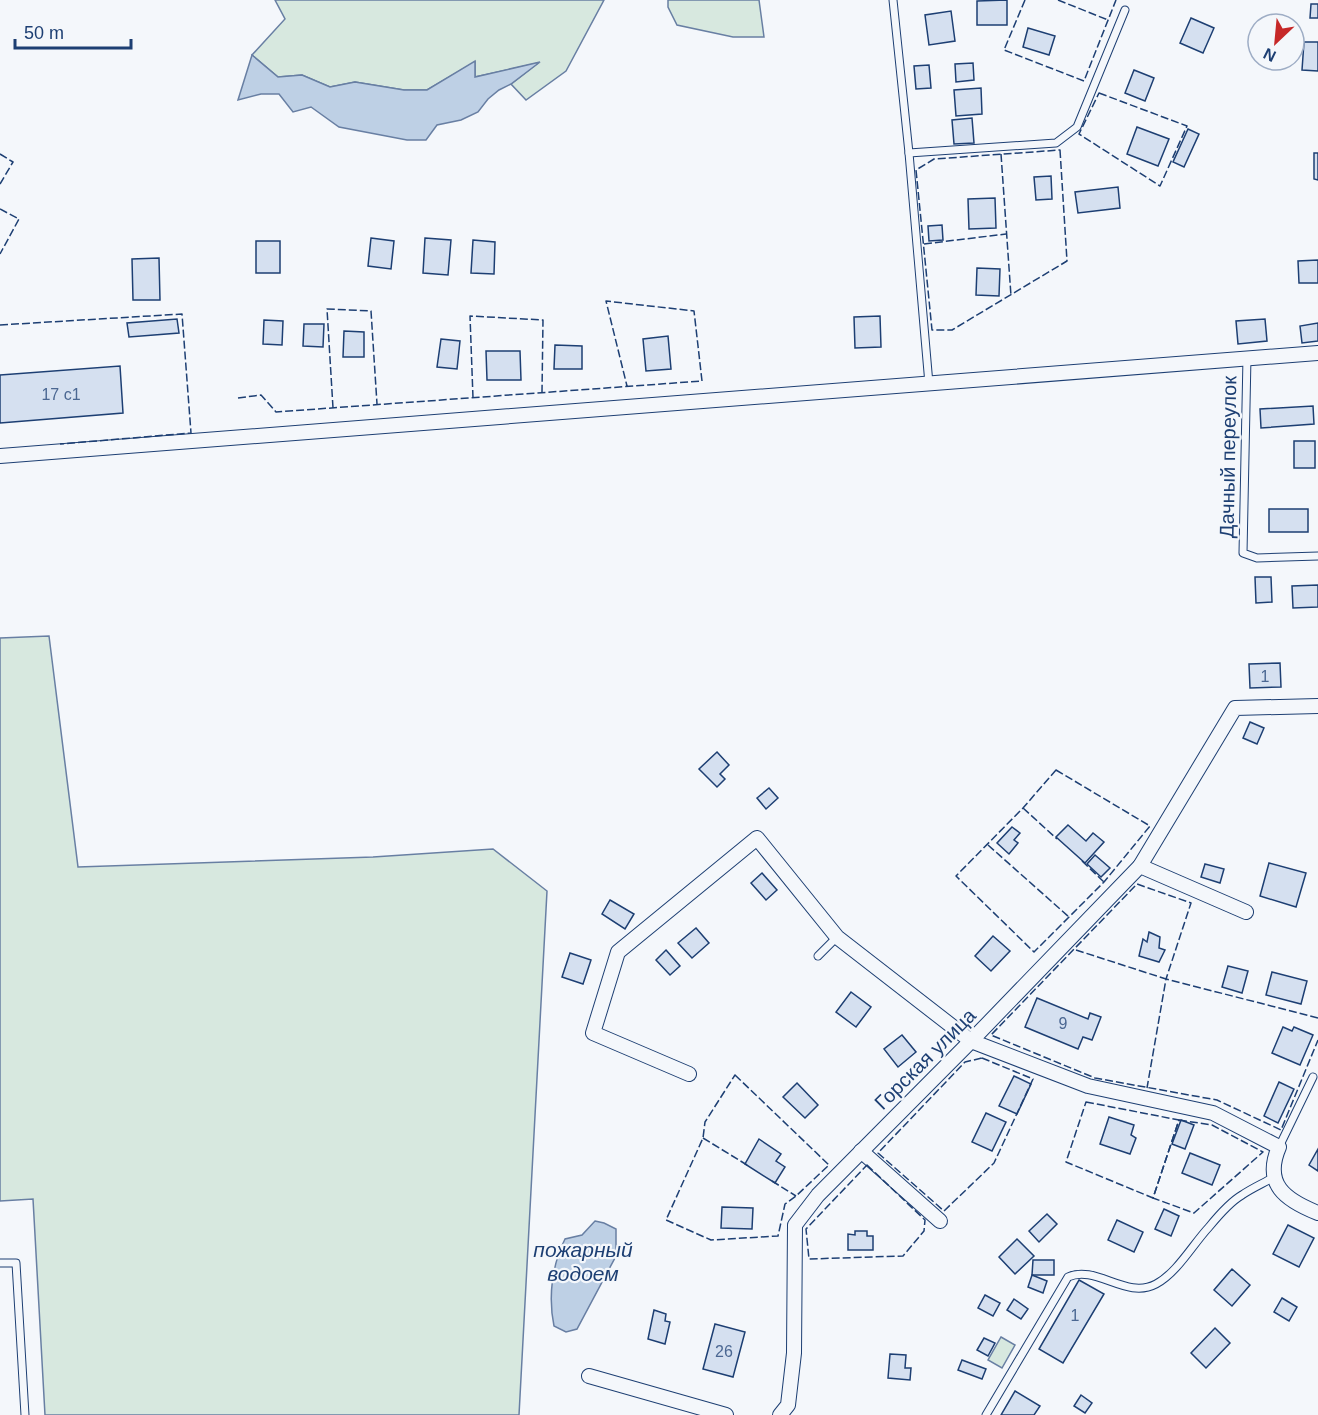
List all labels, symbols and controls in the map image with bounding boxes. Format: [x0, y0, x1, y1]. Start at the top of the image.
scale bar [15, 12, 130, 50]
north arrow [1246, 12, 1306, 72]
text: 50 m [24, 23, 64, 43]
text: N [1261, 45, 1279, 65]
street label: Дачный переулок [1216, 376, 1240, 538]
house number: 17 с1 [41, 386, 81, 403]
house number: 1 [1261, 668, 1270, 685]
street label: Горская улица [870, 1003, 981, 1114]
house number: 9 [1059, 1015, 1068, 1032]
water label: пожарный водоем [533, 1238, 633, 1285]
house number: 1 [1071, 1307, 1080, 1324]
house number: 26 [715, 1343, 733, 1360]

